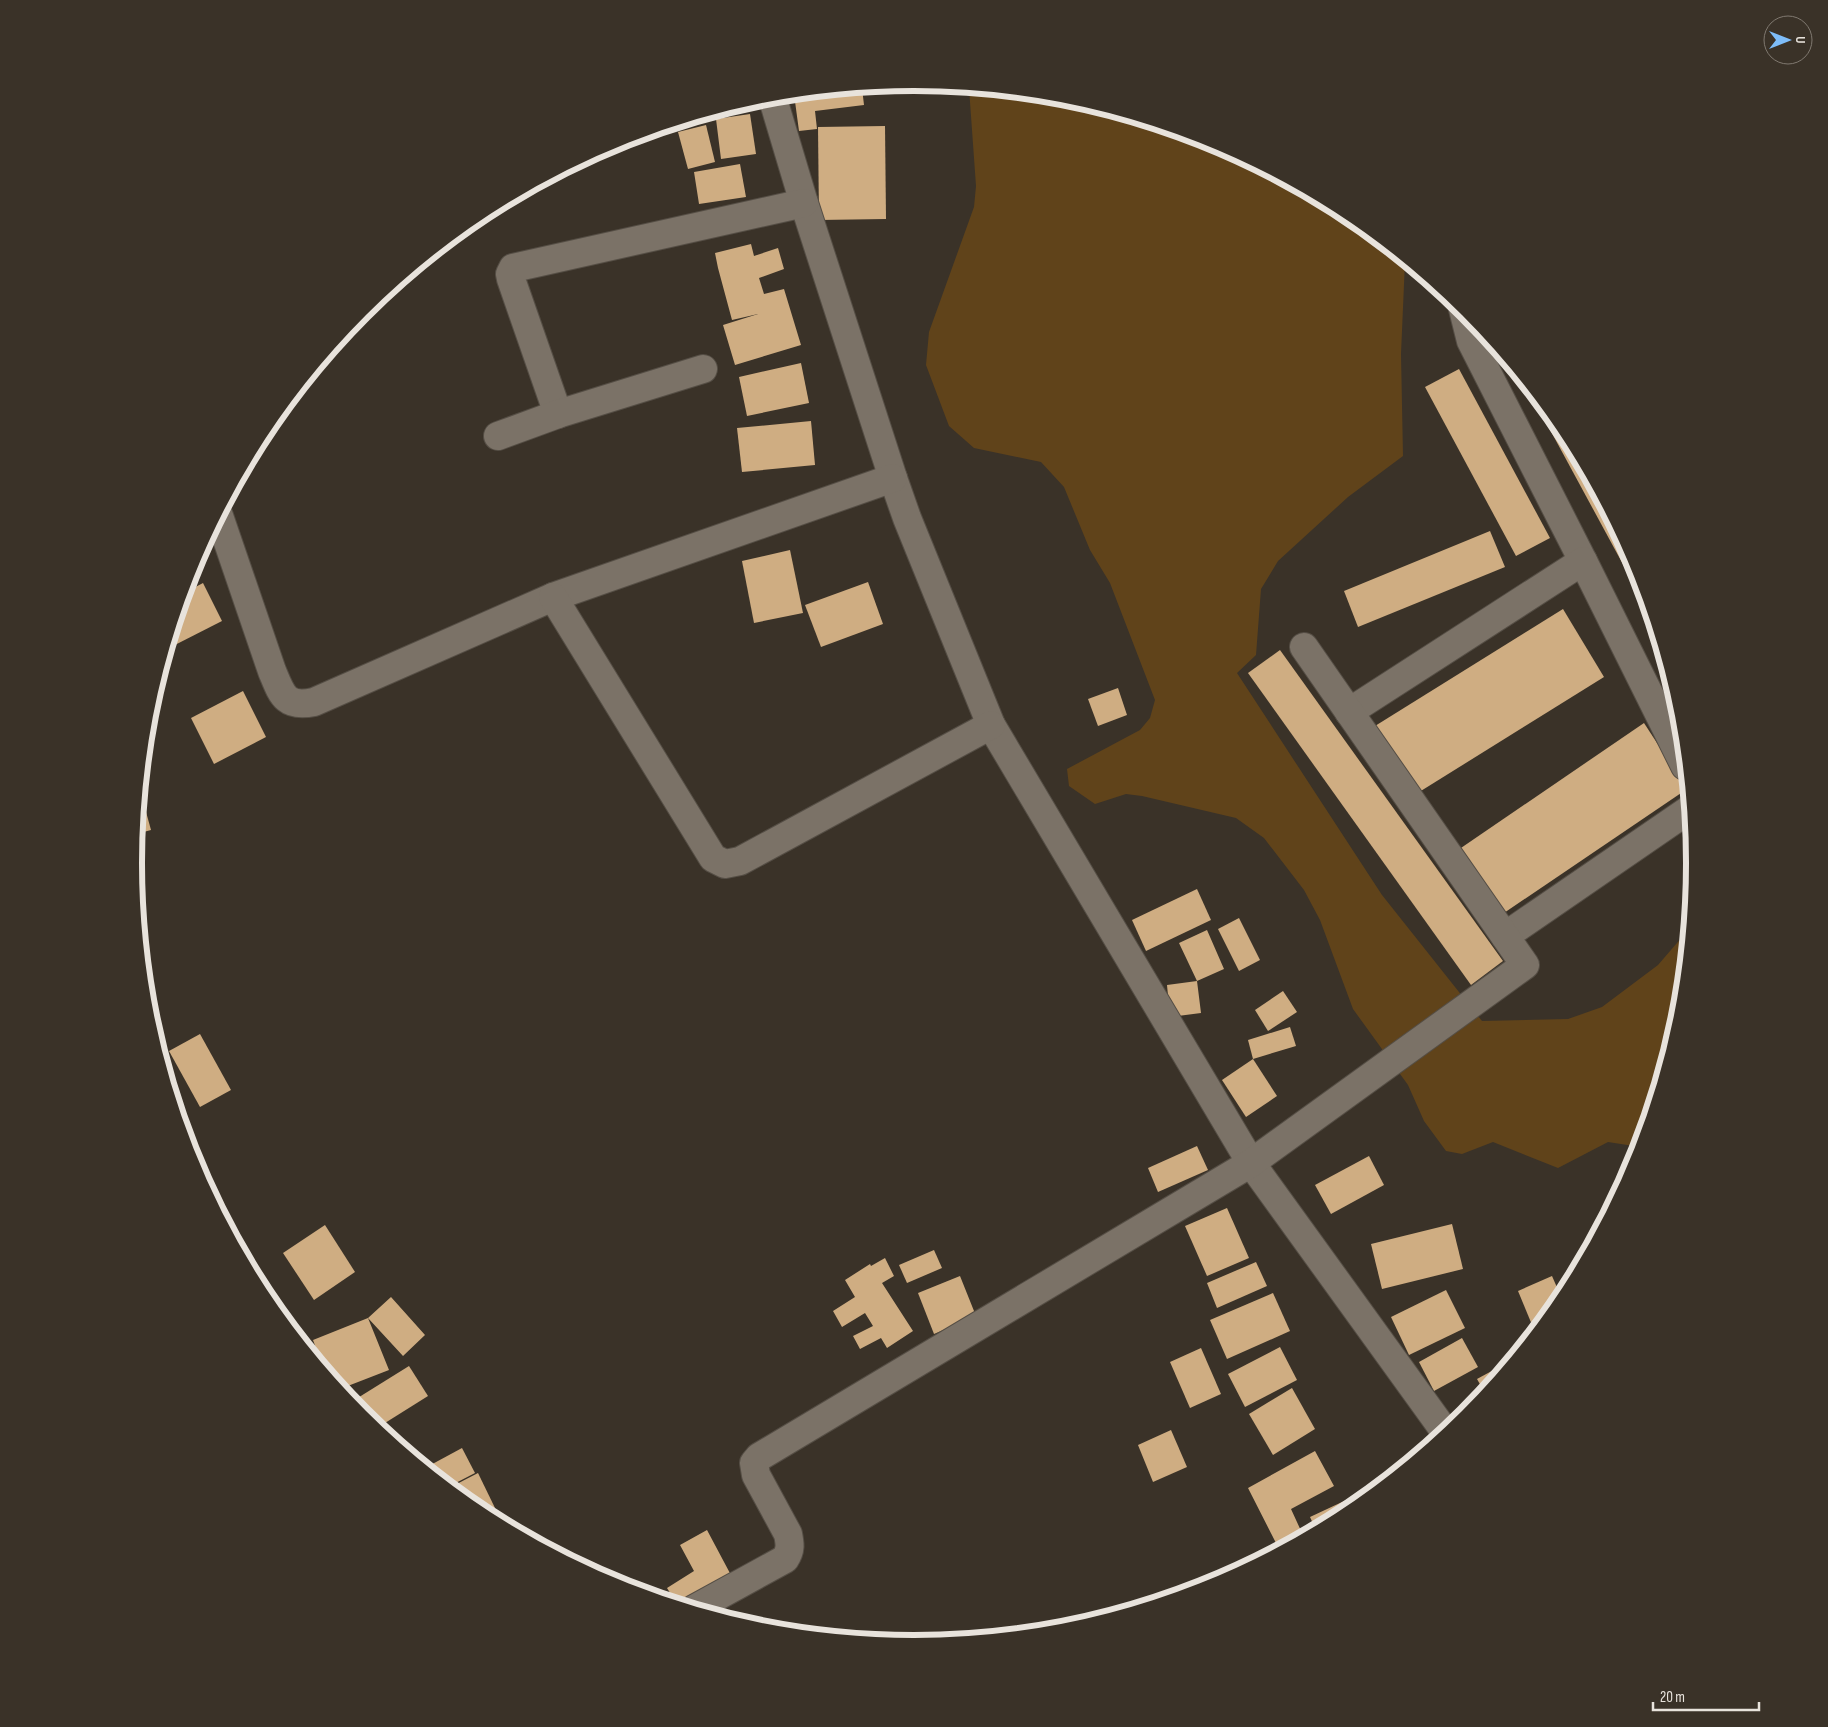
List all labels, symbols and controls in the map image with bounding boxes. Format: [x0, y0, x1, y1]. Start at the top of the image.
north arrow [1763, 15, 1813, 65]
text: U [1792, 36, 1809, 44]
scale bar [1653, 1680, 1759, 1712]
text: 20 m [1660, 1688, 1685, 1707]

